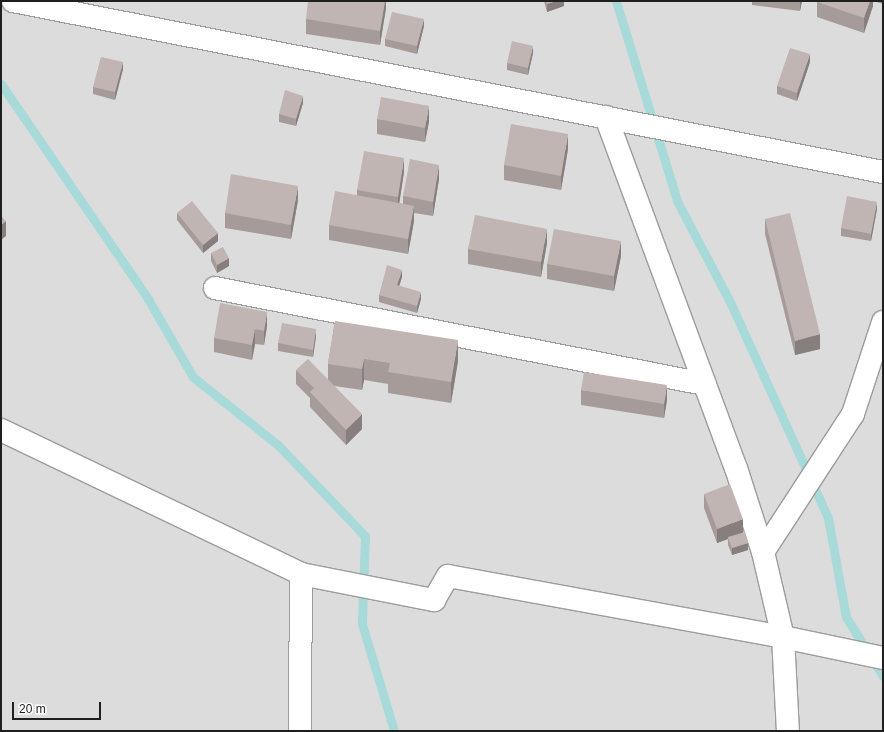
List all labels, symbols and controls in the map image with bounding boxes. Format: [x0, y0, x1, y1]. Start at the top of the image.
scale bar [14, 694, 103, 720]
text: 20 m [19, 702, 46, 716]

